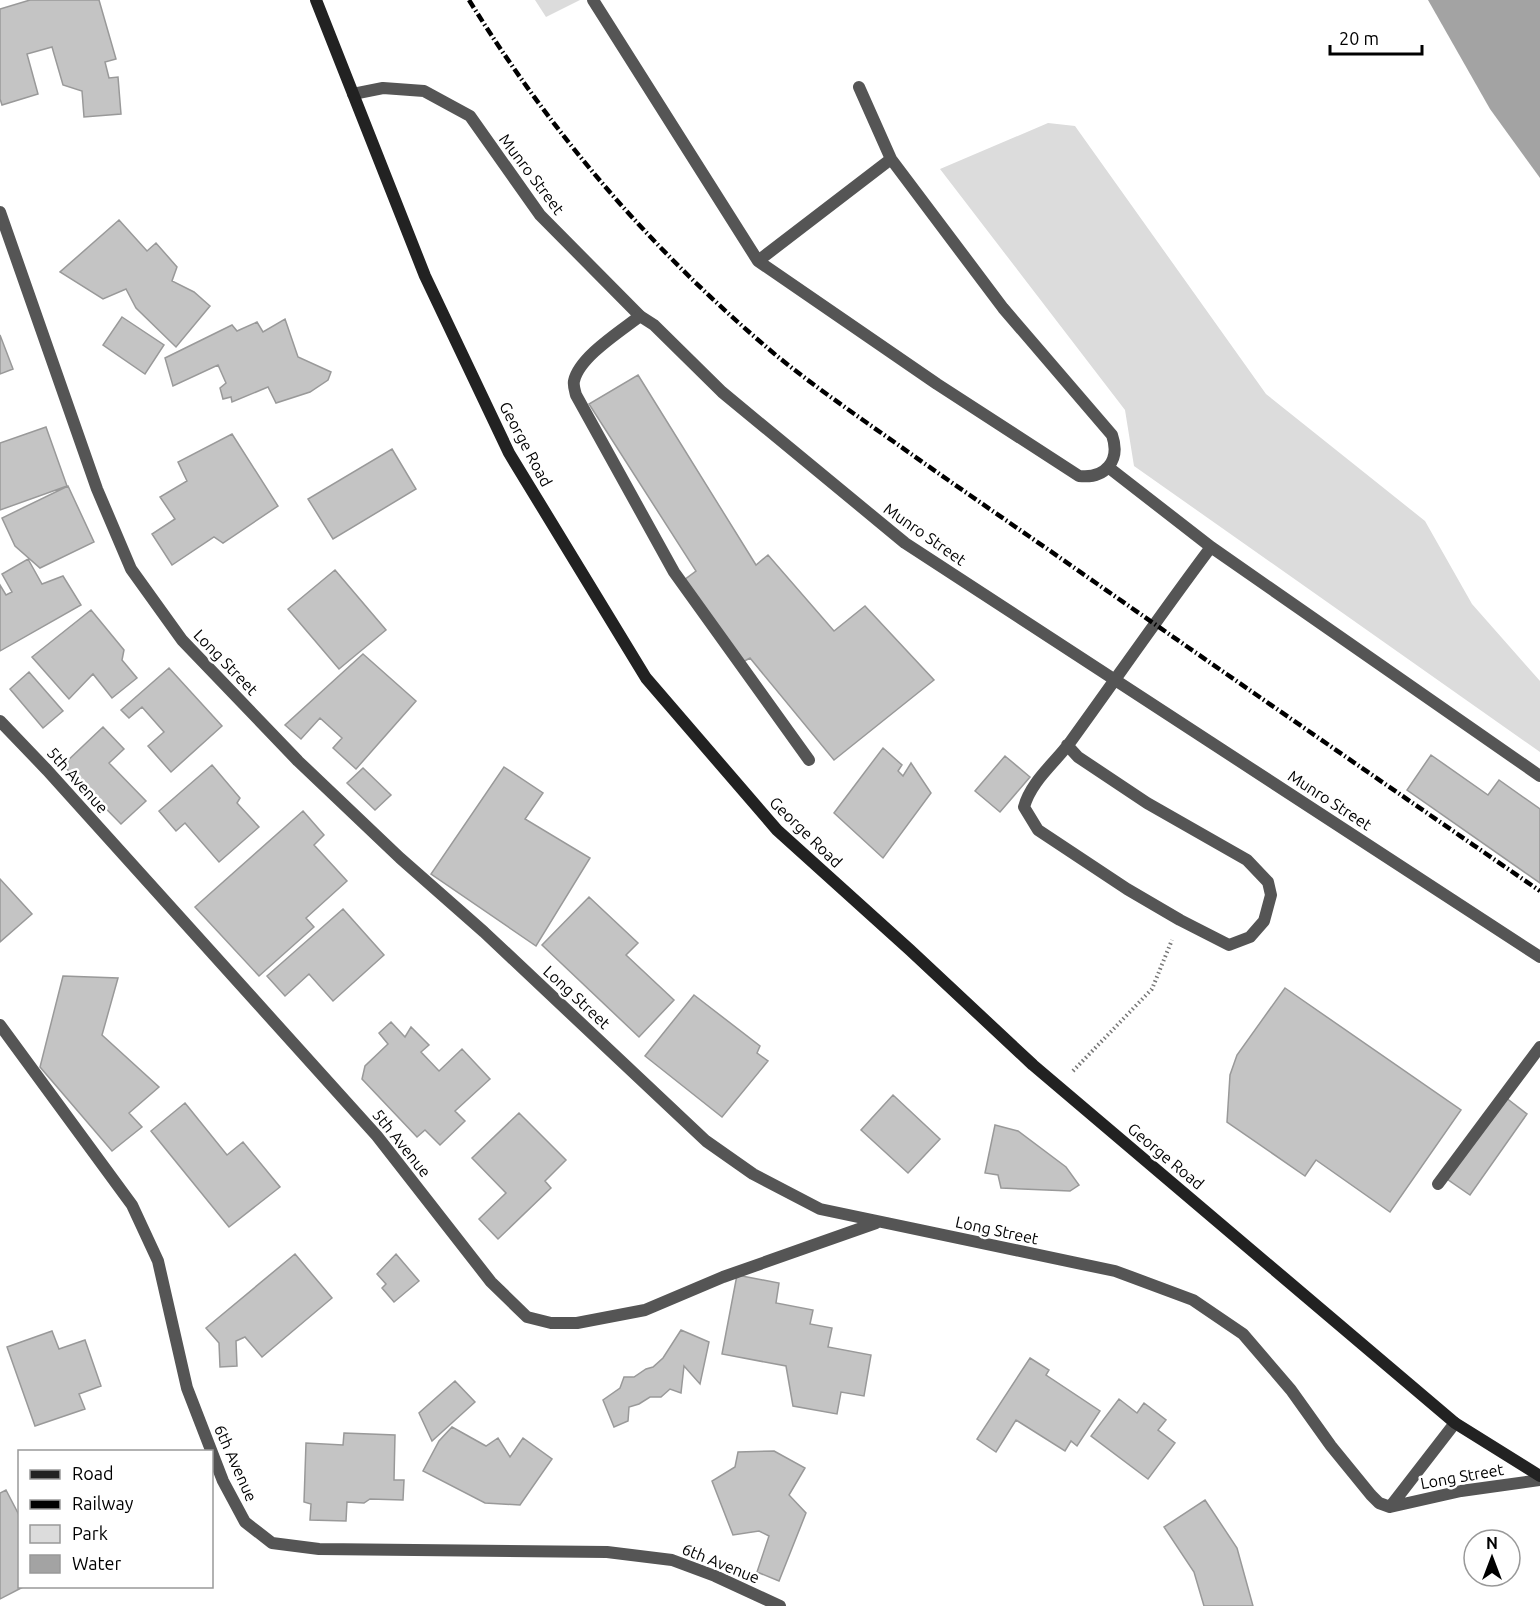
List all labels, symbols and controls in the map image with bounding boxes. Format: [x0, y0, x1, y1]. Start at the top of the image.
scale bar [1330, 18, 1422, 56]
text: 20 m [1339, 28, 1379, 48]
street label: Munro Street [496, 130, 568, 218]
street label: George Road [496, 399, 556, 489]
street label: Munro Street [881, 499, 970, 569]
street label: Long Street [190, 625, 262, 699]
street label: 5th Avenue [44, 743, 112, 817]
street label: Munro Street [1285, 766, 1376, 834]
street label: George Road [766, 793, 846, 871]
street label: Long Street [540, 962, 614, 1033]
street label: 5th Avenue [369, 1105, 435, 1181]
street label: George Road [1124, 1119, 1208, 1193]
street label: Long Street [954, 1212, 1041, 1248]
street label: 6th Avenue [211, 1422, 261, 1504]
legend [18, 1450, 213, 1588]
street label: Long Street [1419, 1460, 1506, 1492]
text: Road [72, 1463, 114, 1483]
text: Railway [72, 1493, 134, 1513]
text: Park [72, 1523, 108, 1543]
north arrow [1462, 1528, 1522, 1588]
text: N [1486, 1534, 1498, 1552]
street label: 6th Avenue [680, 1539, 762, 1587]
text: Water [72, 1553, 122, 1573]

